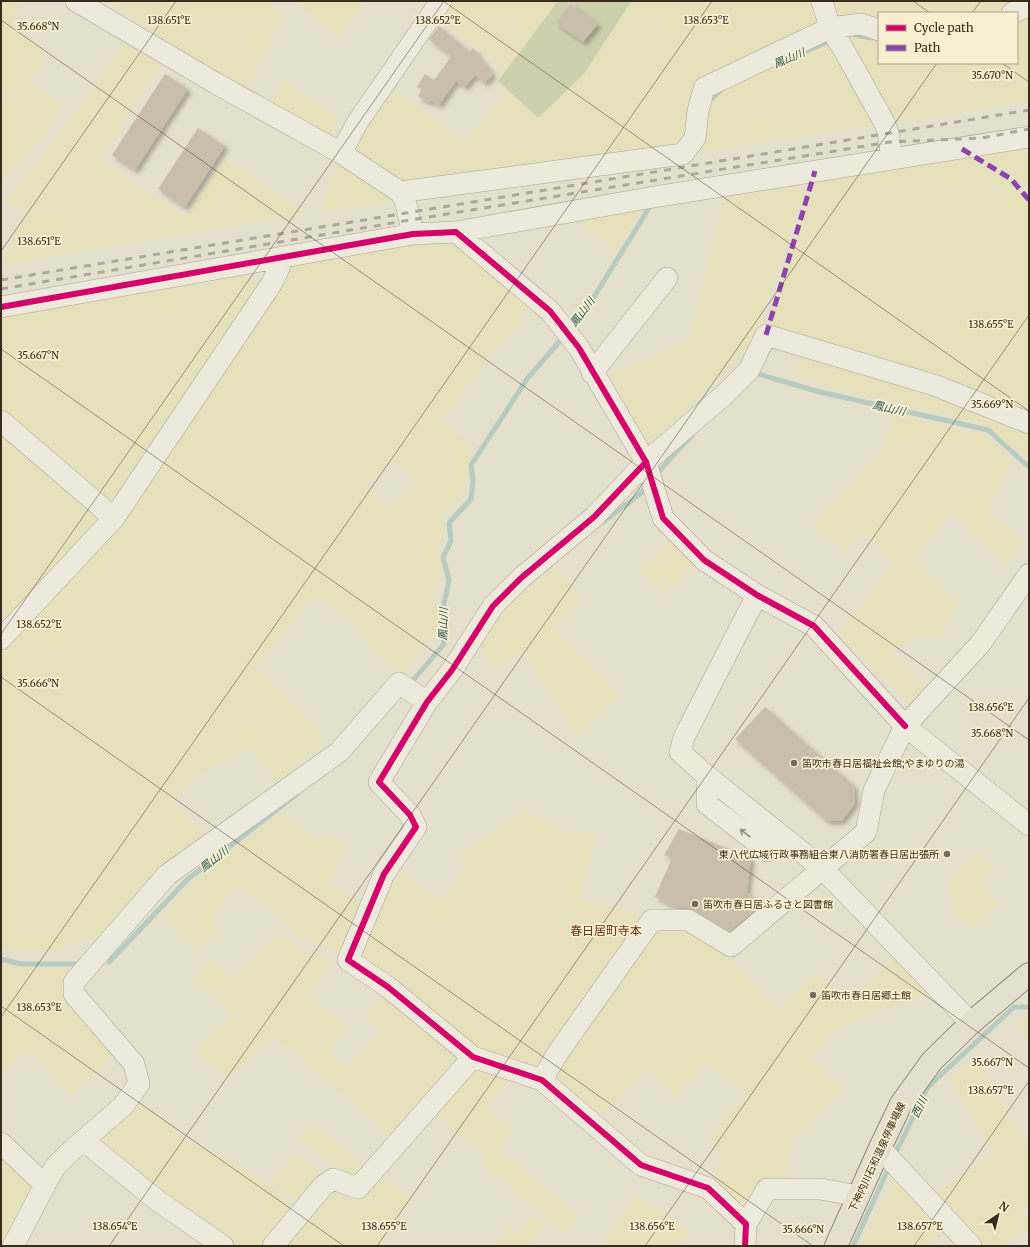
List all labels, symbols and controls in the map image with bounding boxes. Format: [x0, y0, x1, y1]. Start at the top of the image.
legend [878, 12, 1018, 64]
text: 138.651°E [147, 14, 191, 27]
text: 138.652°E [415, 14, 461, 27]
text: 138.653°E [683, 14, 729, 27]
text: 35.668°N [17, 20, 60, 33]
text: Cycle path [914, 20, 974, 35]
text: Path [914, 40, 940, 55]
water label: 鳳山川 [771, 45, 808, 71]
text: 35.670°N [971, 69, 1013, 82]
text: 138.651°E [17, 235, 61, 248]
water label: 鳳山川 [566, 294, 598, 329]
text: 138.655°E [969, 318, 1014, 331]
text: 35.667°N [17, 349, 59, 362]
water label: 鳳山川 [871, 397, 908, 419]
text: 35.669°N [971, 398, 1014, 411]
water label: 鳳山川 [435, 606, 451, 641]
text: 138.652°E [16, 618, 62, 631]
text: 35.666°N [17, 677, 59, 690]
text: 138.656°E [968, 701, 1014, 714]
text: 35.668°N [971, 727, 1014, 740]
place label: 笛吹市春日居福祉会館;やまゆりの湯 [802, 757, 965, 770]
marker: 笛吹市春日居福祉会館;やまゆりの湯 [789, 758, 799, 768]
one-way arrow [739, 829, 750, 838]
water label: 鳳山川 [197, 843, 232, 875]
place label: 東八代広域行政事務組合東八消防署春日居出張所 [719, 848, 939, 861]
marker: 東八代広域行政事務組合東八消防署春日居出張所 [942, 849, 952, 859]
place label: 笛吹市春日居ふるさと図書館 [703, 898, 833, 911]
marker: 笛吹市春日居ふるさと図書館 [690, 899, 700, 909]
district label: 春日居町寺本 [570, 923, 642, 938]
place label: 笛吹市春日居郷土館 [821, 989, 911, 1002]
marker: 笛吹市春日居郷土館 [808, 990, 818, 1000]
text: 138.653°E [16, 1001, 62, 1014]
text: 35.667°N [971, 1056, 1013, 1069]
text: 138.657°E [968, 1084, 1014, 1097]
water label: 西川 [908, 1093, 930, 1120]
street label: 下神内川石和温泉停車場線 [846, 1100, 908, 1214]
north arrow [978, 1195, 1018, 1235]
text: N [996, 1199, 1012, 1215]
text: 138.654°E [93, 1220, 138, 1233]
text: 138.655°E [362, 1220, 407, 1233]
text: 138.656°E [629, 1220, 675, 1233]
text: 138.657°E [897, 1220, 943, 1233]
text: 35.666°N [782, 1223, 824, 1236]

